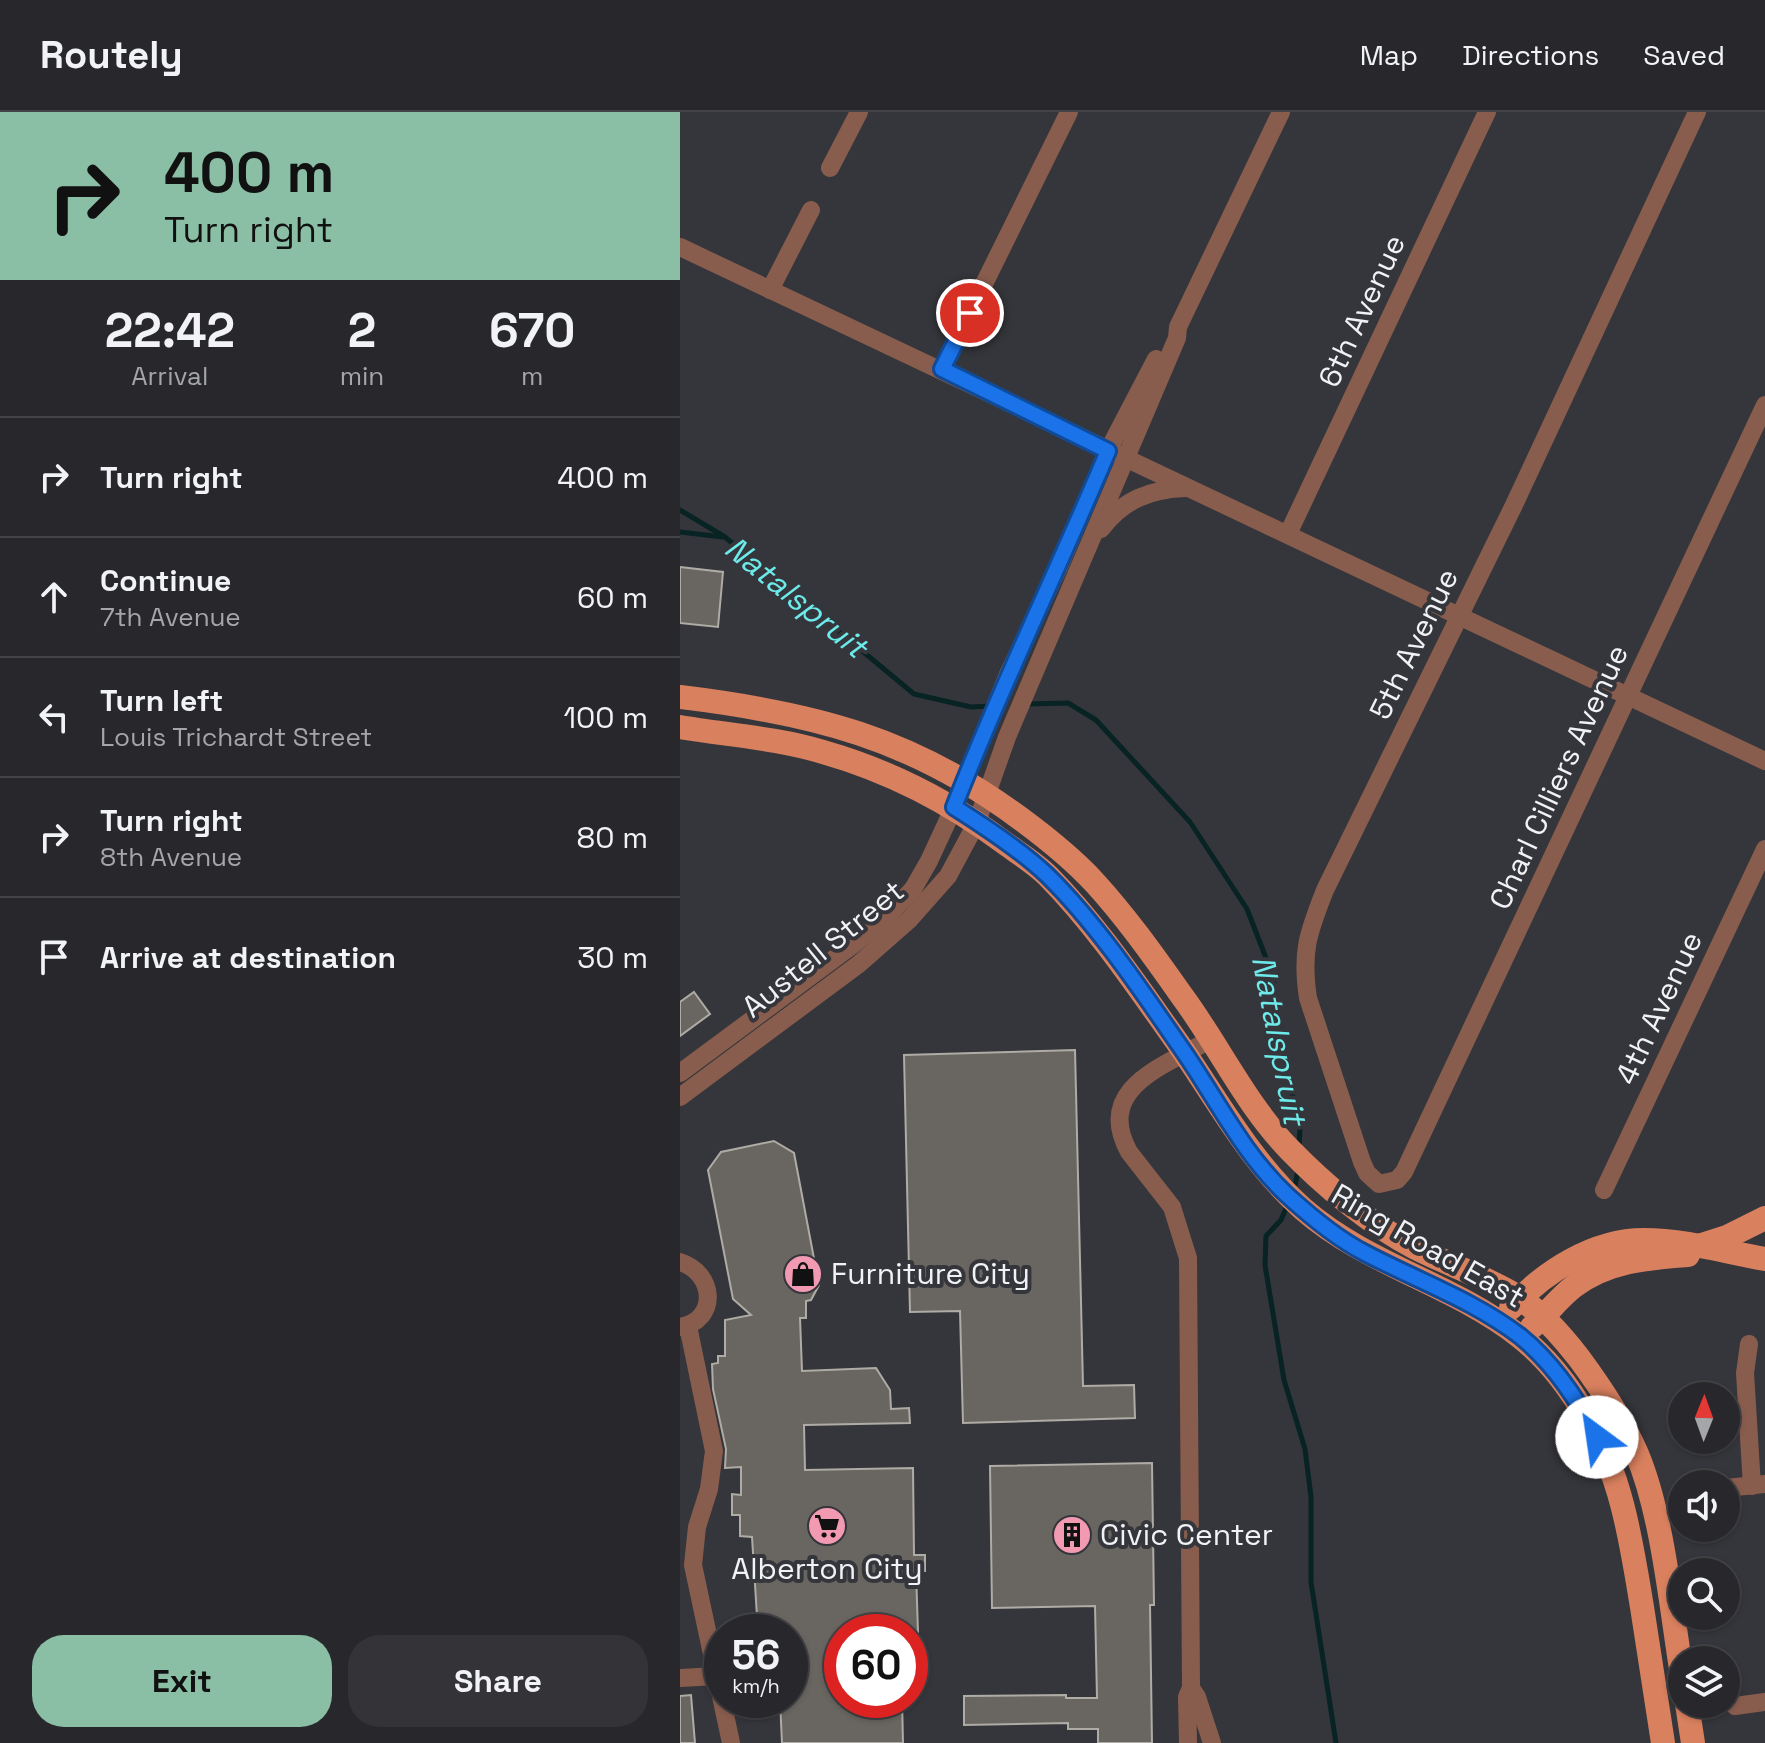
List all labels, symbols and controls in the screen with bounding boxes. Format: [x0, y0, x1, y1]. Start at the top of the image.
text: Routely [40, 31, 183, 79]
text: Map [1360, 37, 1418, 73]
text: Directions [1462, 37, 1599, 73]
text: Saved [1643, 37, 1725, 73]
text: 400 m [164, 137, 334, 208]
icon: right [32, 144, 136, 248]
text: Turn right [164, 207, 333, 253]
street label: 6th Avenue [1309, 228, 1414, 393]
pin [936, 279, 1004, 347]
icon: arrive [948, 291, 992, 335]
text: 22:42 [105, 300, 235, 361]
text: 2 [348, 300, 376, 361]
text: 670 [489, 300, 575, 361]
text: Arrival [131, 359, 208, 393]
text: min [340, 359, 384, 393]
text: m [521, 359, 543, 393]
icon: right [32, 455, 76, 499]
text: Turn right [100, 458, 243, 497]
text: 400 m [557, 458, 648, 497]
water label: Natalspruit [717, 528, 878, 668]
text: Continue [100, 561, 231, 600]
street label: 5th Avenue [1360, 562, 1467, 726]
icon: ahead [32, 575, 76, 619]
text: 60 m [577, 578, 648, 617]
text: 7th Avenue [100, 600, 241, 634]
street label: Charl Cilliers Avenue [1480, 638, 1637, 915]
text: Turn left [100, 681, 223, 720]
icon: left [32, 695, 76, 739]
text: 100 m [563, 698, 648, 737]
text: Louis Trichardt Street [100, 720, 372, 754]
text: Turn right [100, 801, 243, 840]
icon: right [32, 815, 76, 859]
text: 80 m [577, 818, 648, 857]
text: 8th Avenue [100, 840, 242, 874]
street label: Austell Street [734, 871, 912, 1026]
street label: 4th Avenue [1606, 925, 1711, 1090]
icon: arrive [32, 935, 76, 979]
text: Arrive at destination [100, 938, 396, 977]
text: 30 m [577, 938, 648, 977]
water label: Natalspruit [1243, 952, 1316, 1131]
street label: Ring Road East [1325, 1175, 1532, 1317]
shop icon: Furniture City [782, 1253, 824, 1295]
place label: Furniture City [831, 1254, 1030, 1293]
north arrow [1668, 1382, 1740, 1454]
map controls [1668, 1382, 1740, 1718]
position arrow [1555, 1395, 1639, 1479]
button: sound [1668, 1470, 1740, 1542]
supermarket icon: Alberton City [806, 1505, 848, 1547]
building icon: Civic Center [1051, 1514, 1093, 1556]
place label: Civic Center [1100, 1515, 1273, 1554]
place label: Alberton City [731, 1549, 923, 1588]
button: search [1668, 1558, 1740, 1630]
speed limit sign: 60 [824, 1614, 928, 1718]
text: 56 [732, 1630, 780, 1681]
button: Exit [32, 1635, 332, 1727]
button: Share [348, 1635, 648, 1727]
button: layers [1668, 1646, 1740, 1718]
text: km/h [732, 1673, 780, 1699]

